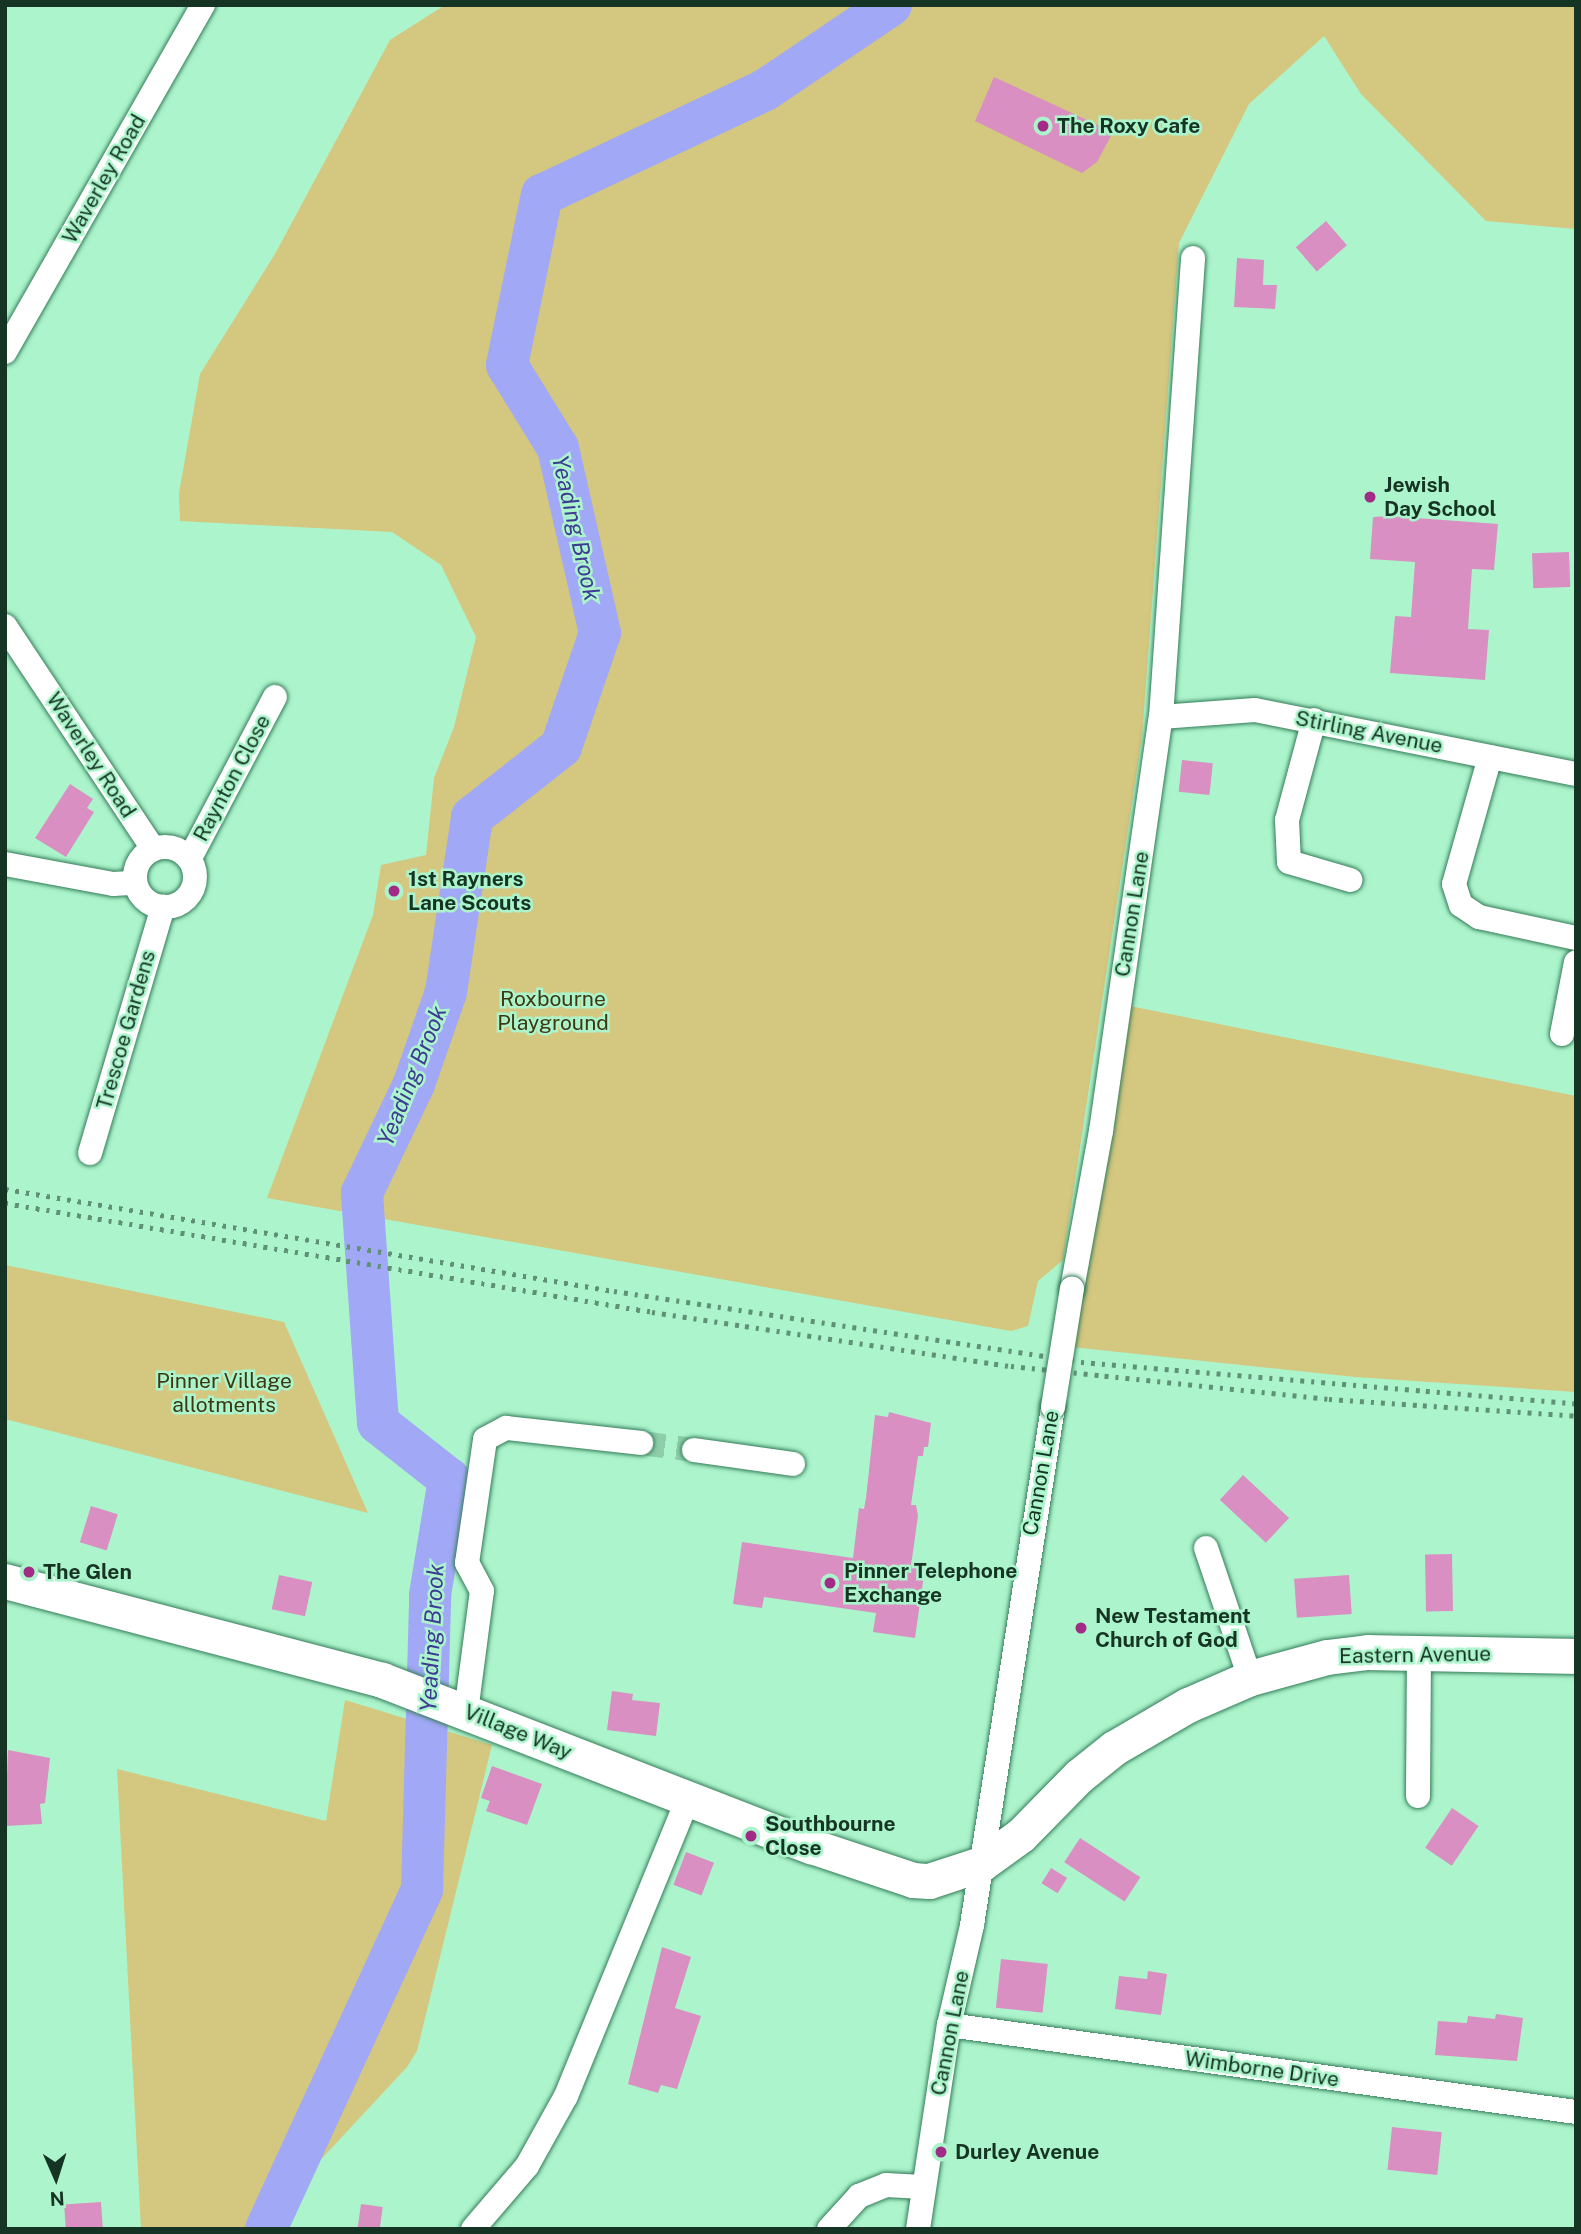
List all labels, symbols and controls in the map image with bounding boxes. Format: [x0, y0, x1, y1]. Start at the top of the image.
street label: Waverley Road [57, 110, 151, 248]
place label: The Roxy Cafe [1057, 113, 1200, 139]
marker: The Roxy Cafe [1035, 118, 1051, 134]
water label: Yeading Brook [546, 453, 606, 603]
place label: Jewish Day School [1384, 472, 1497, 522]
marker: Jewish Day School [1362, 489, 1378, 505]
street label: Waverley Road [41, 688, 141, 822]
street label: Stirling Avenue [1293, 705, 1445, 759]
street label: Raynton Close [188, 710, 276, 846]
street label: Cannon Lane [1110, 849, 1154, 979]
place label: 1st Rayners Lane Scouts [408, 866, 531, 916]
marker: 1st Rayners Lane Scouts [386, 883, 402, 899]
street label: Trescoe Gardens [91, 947, 161, 1113]
park label: Roxbourne Playground [497, 986, 609, 1036]
water label: Yeading Brook [371, 1002, 453, 1150]
park label: Pinner Village allotments [156, 1368, 292, 1418]
street label: Cannon Lane [1018, 1408, 1064, 1538]
place label: Pinner Telephone Exchange [844, 1558, 1017, 1608]
place label: The Glen [43, 1559, 132, 1585]
water label: Yeading Brook [414, 1563, 450, 1713]
marker: The Glen [21, 1564, 37, 1580]
marker: Pinner Telephone Exchange [822, 1575, 838, 1591]
place label: New Testament Church of God [1095, 1603, 1251, 1653]
marker: New Testament Church of God [1073, 1620, 1089, 1636]
street label: Eastern Avenue [1339, 1641, 1491, 1669]
street label: Village Way [460, 1699, 576, 1765]
place label: Southbourne Close [765, 1811, 896, 1861]
marker: Southbourne Close [743, 1828, 759, 1844]
street label: Cannon Lane [926, 1968, 974, 2098]
street label: Wimborne Drive [1183, 2046, 1341, 2092]
place label: Durley Avenue [955, 2139, 1100, 2165]
north arrow [21, 2143, 91, 2213]
marker: Durley Avenue [933, 2144, 949, 2160]
text: N [49, 2188, 65, 2210]

